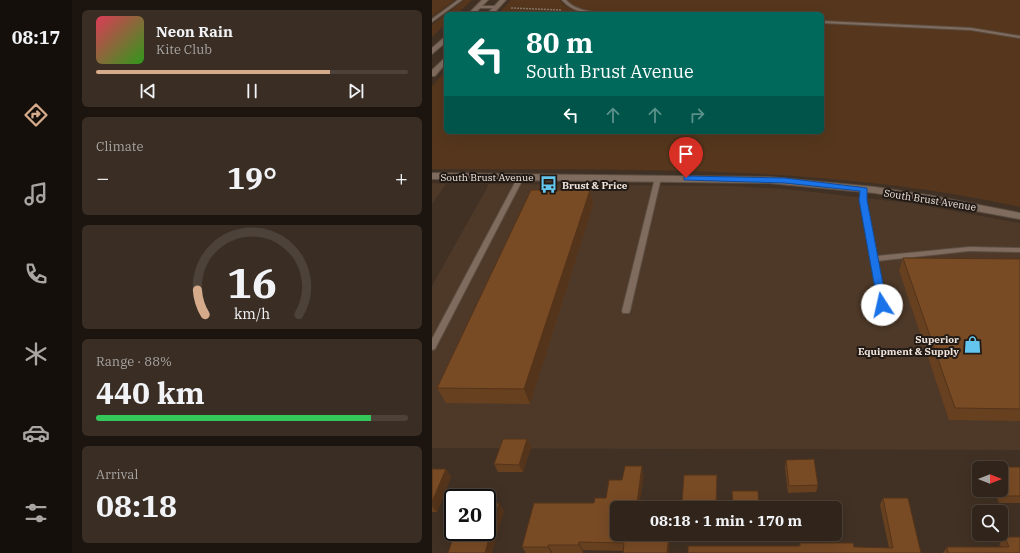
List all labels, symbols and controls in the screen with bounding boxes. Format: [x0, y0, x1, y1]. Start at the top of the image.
text: Neon Rain [156, 22, 233, 41]
text: 80 m [526, 24, 593, 61]
text: 08:17 [12, 26, 60, 49]
icon: left [460, 28, 512, 80]
text: Kite Club [156, 41, 212, 58]
text: South Brust Avenue [526, 60, 694, 83]
icon: previous [137, 80, 159, 102]
icon: pause [241, 80, 263, 102]
icon: next [345, 80, 367, 102]
icon: directions [22, 101, 50, 129]
icon: left [560, 104, 582, 126]
icon: ahead [602, 104, 624, 126]
icon: ahead [644, 104, 666, 126]
icon: right [686, 104, 708, 126]
pin [669, 137, 703, 178]
text: Climate [96, 138, 143, 155]
icon: arrive [675, 143, 697, 165]
text: 19° [227, 158, 277, 197]
text: − [96, 163, 109, 192]
text: + [395, 163, 408, 192]
street label: South Brust Avenue [440, 171, 534, 184]
bus stop icon: Brust & Price [539, 175, 559, 195]
place label: Brust & Price [562, 179, 628, 192]
icon: music [22, 180, 50, 208]
street label: South Brust Avenue [883, 186, 977, 214]
text: 16 [227, 254, 277, 308]
icon: phone [22, 260, 50, 288]
position arrow [861, 284, 903, 326]
text: km/h [234, 303, 270, 322]
place label: Superior Equipment & Supply [858, 333, 959, 358]
shop icon: Superior Equipment & Supply [962, 335, 982, 355]
icon: climate [22, 340, 50, 368]
text: Range · 88% [96, 353, 172, 370]
text: 440 km [96, 373, 205, 412]
icon: car [22, 419, 50, 447]
north arrow [972, 461, 1008, 497]
map controls [972, 461, 1008, 541]
text: Arrival [96, 466, 138, 483]
text: 08:18 [96, 486, 177, 525]
speed limit sign: 20 [444, 489, 496, 541]
icon: filters [22, 499, 50, 527]
button: search [972, 505, 1008, 541]
text: 08:18 · 1 min · 170 m [650, 511, 802, 530]

